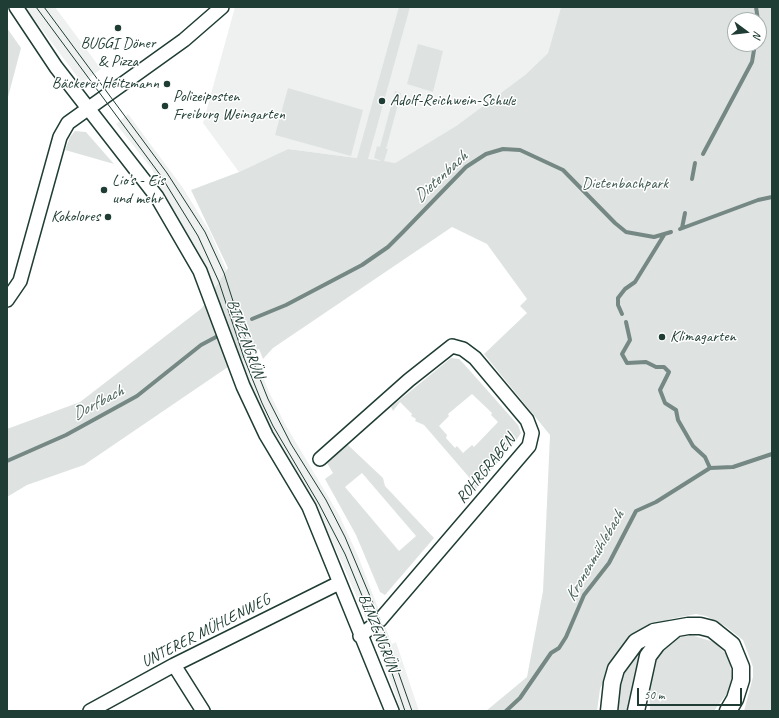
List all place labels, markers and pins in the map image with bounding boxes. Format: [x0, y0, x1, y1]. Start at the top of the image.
marker: BUGGI Döner & Pizza [113, 23, 123, 33]
place label: BUGGI Döner & Pizza [81, 34, 155, 72]
place label: Bäckerei Heitzmann [52, 74, 159, 94]
marker: Bäckerei Heitzmann [162, 79, 172, 89]
place label: Polizeiposten Freiburg Weingarten [173, 87, 285, 125]
place label: Adolf-Reichwein-Schule [390, 91, 515, 111]
marker: Adolf-Reichwein-Schule [377, 96, 387, 106]
marker: Polizeiposten Freiburg Weingarten [160, 101, 170, 111]
place label: Lio’s - Eis und mehr [112, 171, 165, 209]
marker: Lio’s - Eis und mehr [99, 185, 109, 195]
place label: Kokolores [51, 207, 100, 227]
marker: Kokolores [103, 212, 113, 222]
place label: Klimagarten [670, 327, 736, 347]
marker: Klimagarten [657, 332, 667, 342]

